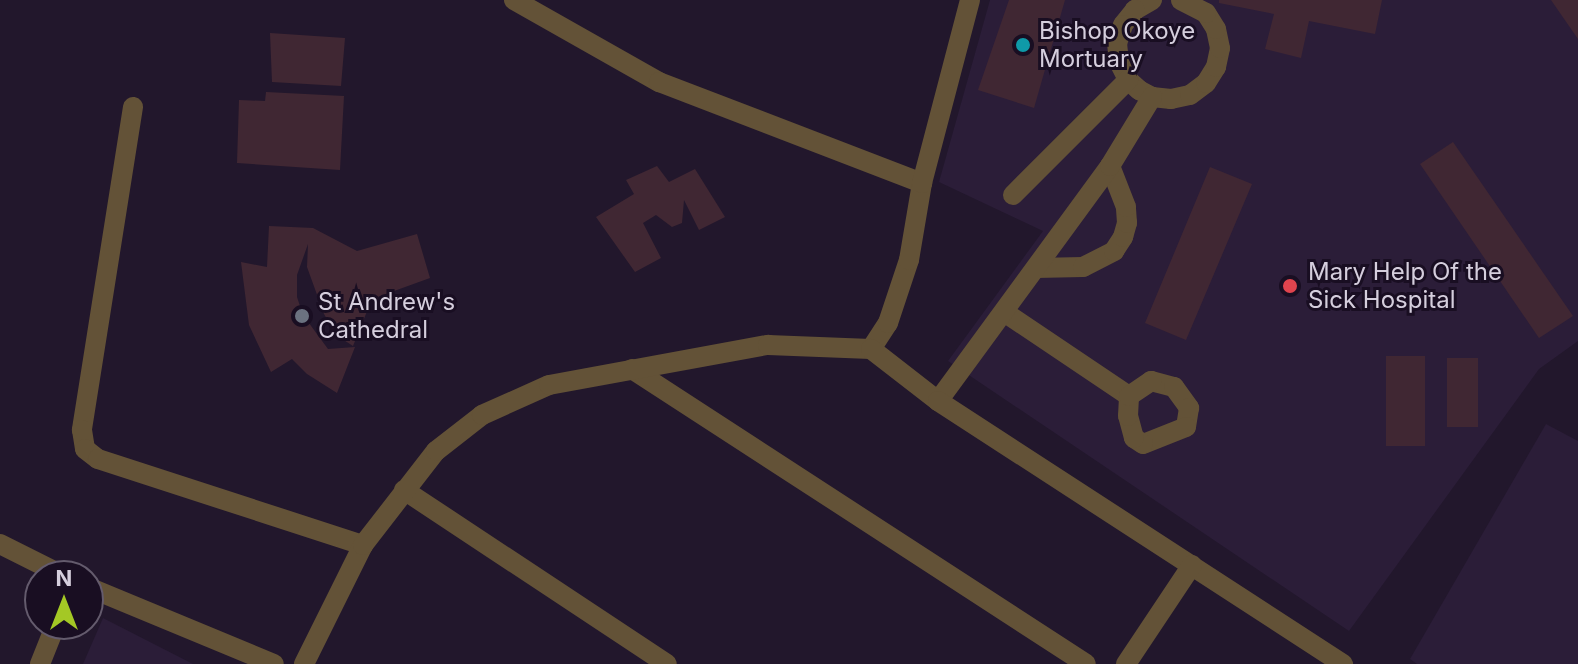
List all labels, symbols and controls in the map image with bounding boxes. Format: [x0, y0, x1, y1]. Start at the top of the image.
place label: Bishop Okoye Mortuary [1039, 17, 1195, 73]
marker: Bishop Okoye Mortuary [1014, 36, 1032, 54]
place label: Mary Help Of the Sick Hospital [1308, 258, 1502, 314]
marker: Mary Help Of the Sick Hospital [1279, 275, 1301, 297]
place label: St Andrew's Cathedral [318, 288, 455, 344]
marker: St Andrew's Cathedral [293, 307, 311, 325]
north arrow [24, 560, 104, 640]
text: N [56, 565, 72, 591]

